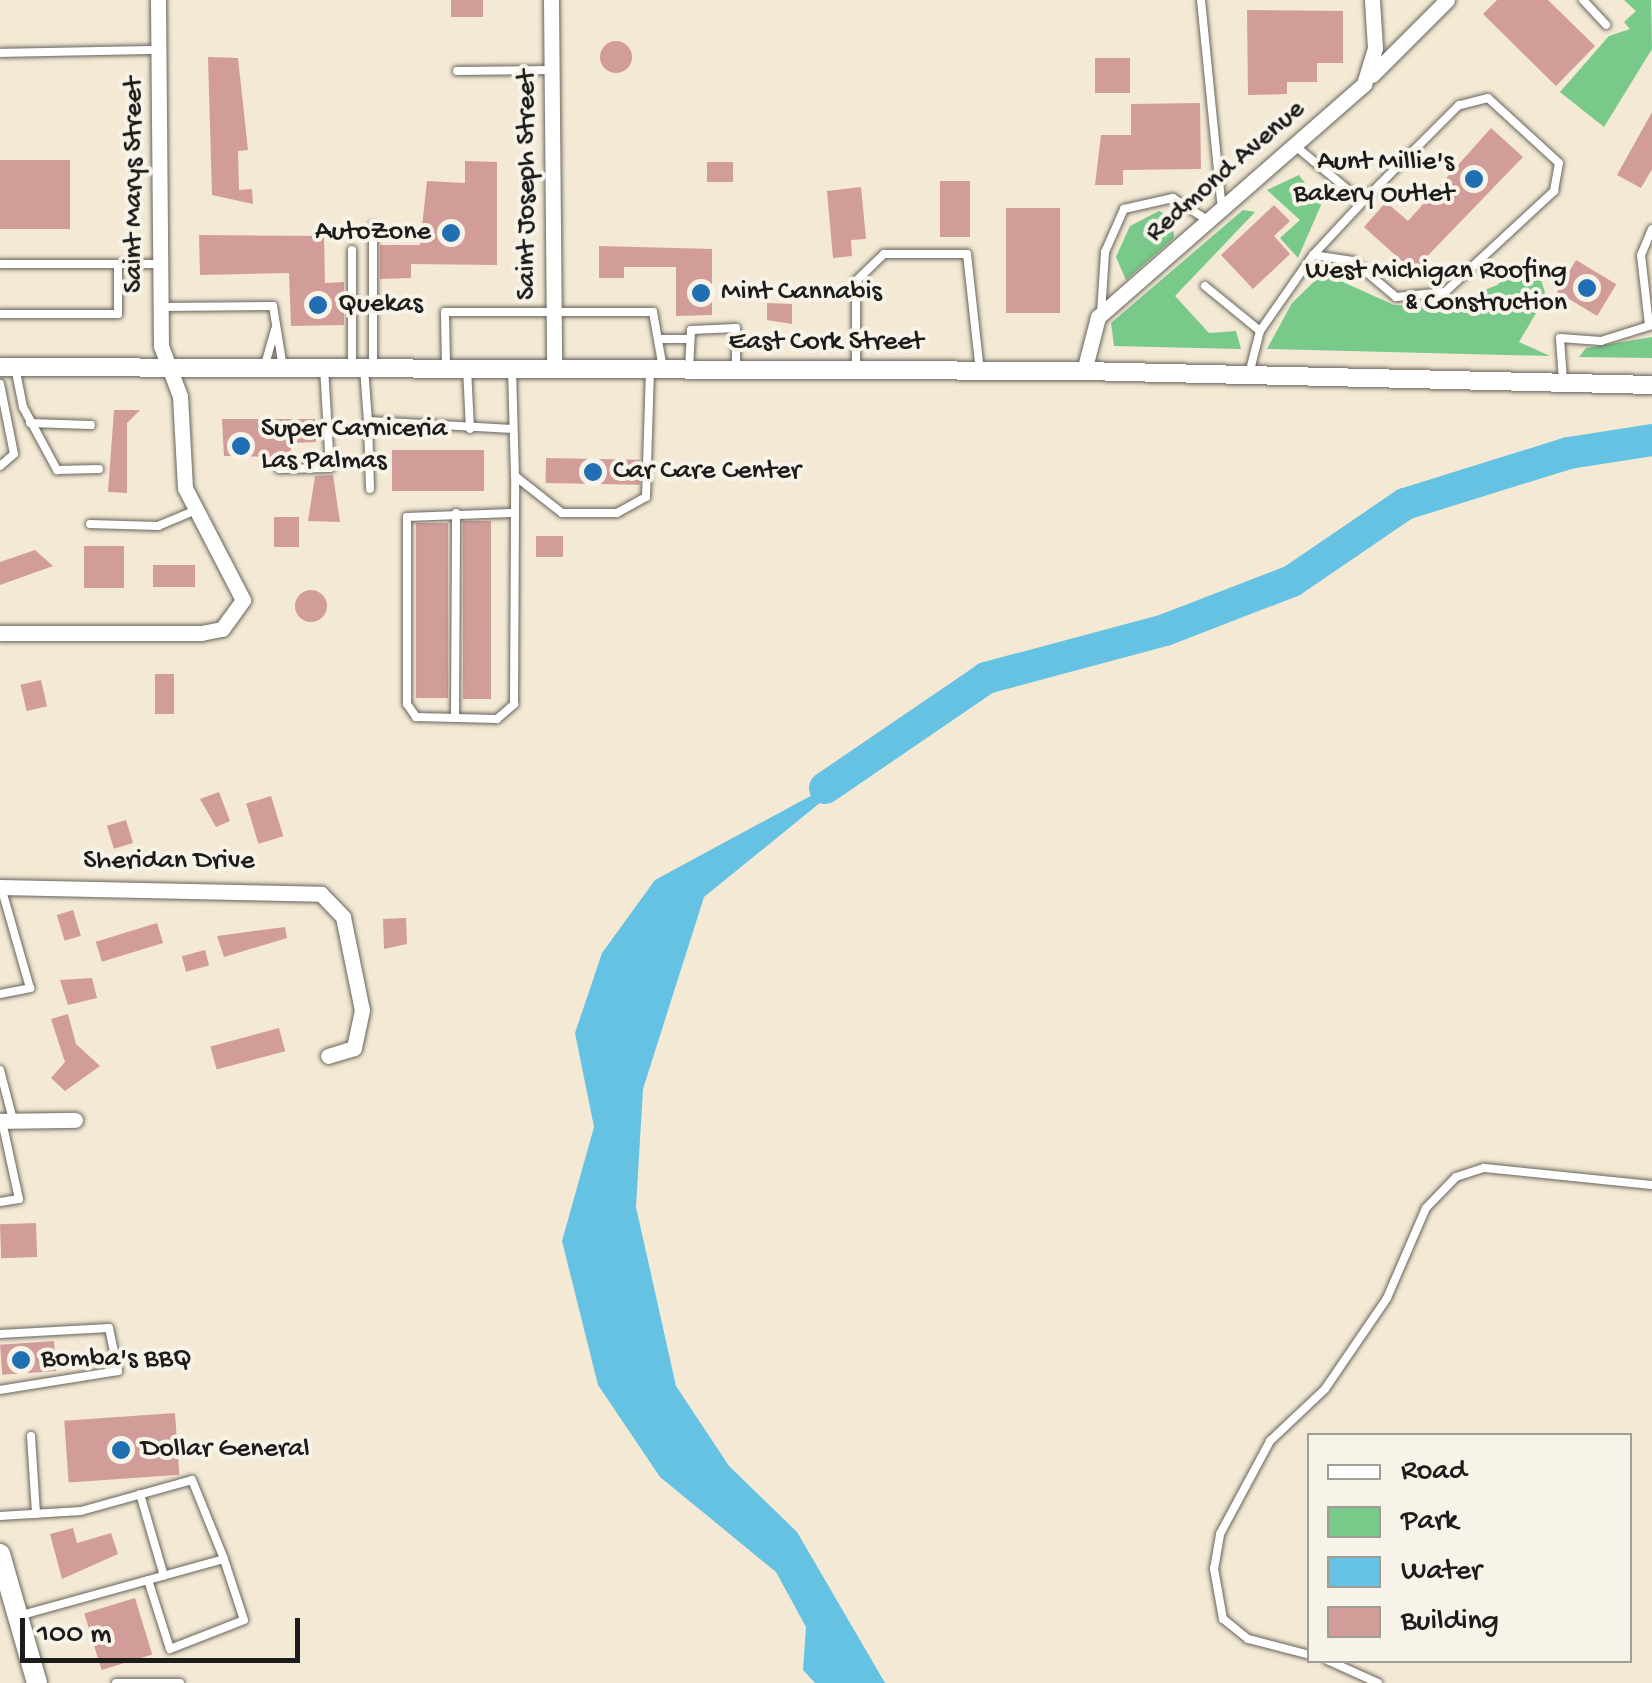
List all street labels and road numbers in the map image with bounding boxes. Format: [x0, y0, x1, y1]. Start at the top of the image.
street label: Saint Joseph Street [511, 70, 545, 300]
street label: Saint Marys Street [118, 77, 152, 293]
street label: Redmond Avenue [1139, 94, 1313, 250]
street label: East Cork Street [729, 326, 923, 360]
street label: Sheridan Drive [83, 845, 255, 879]

